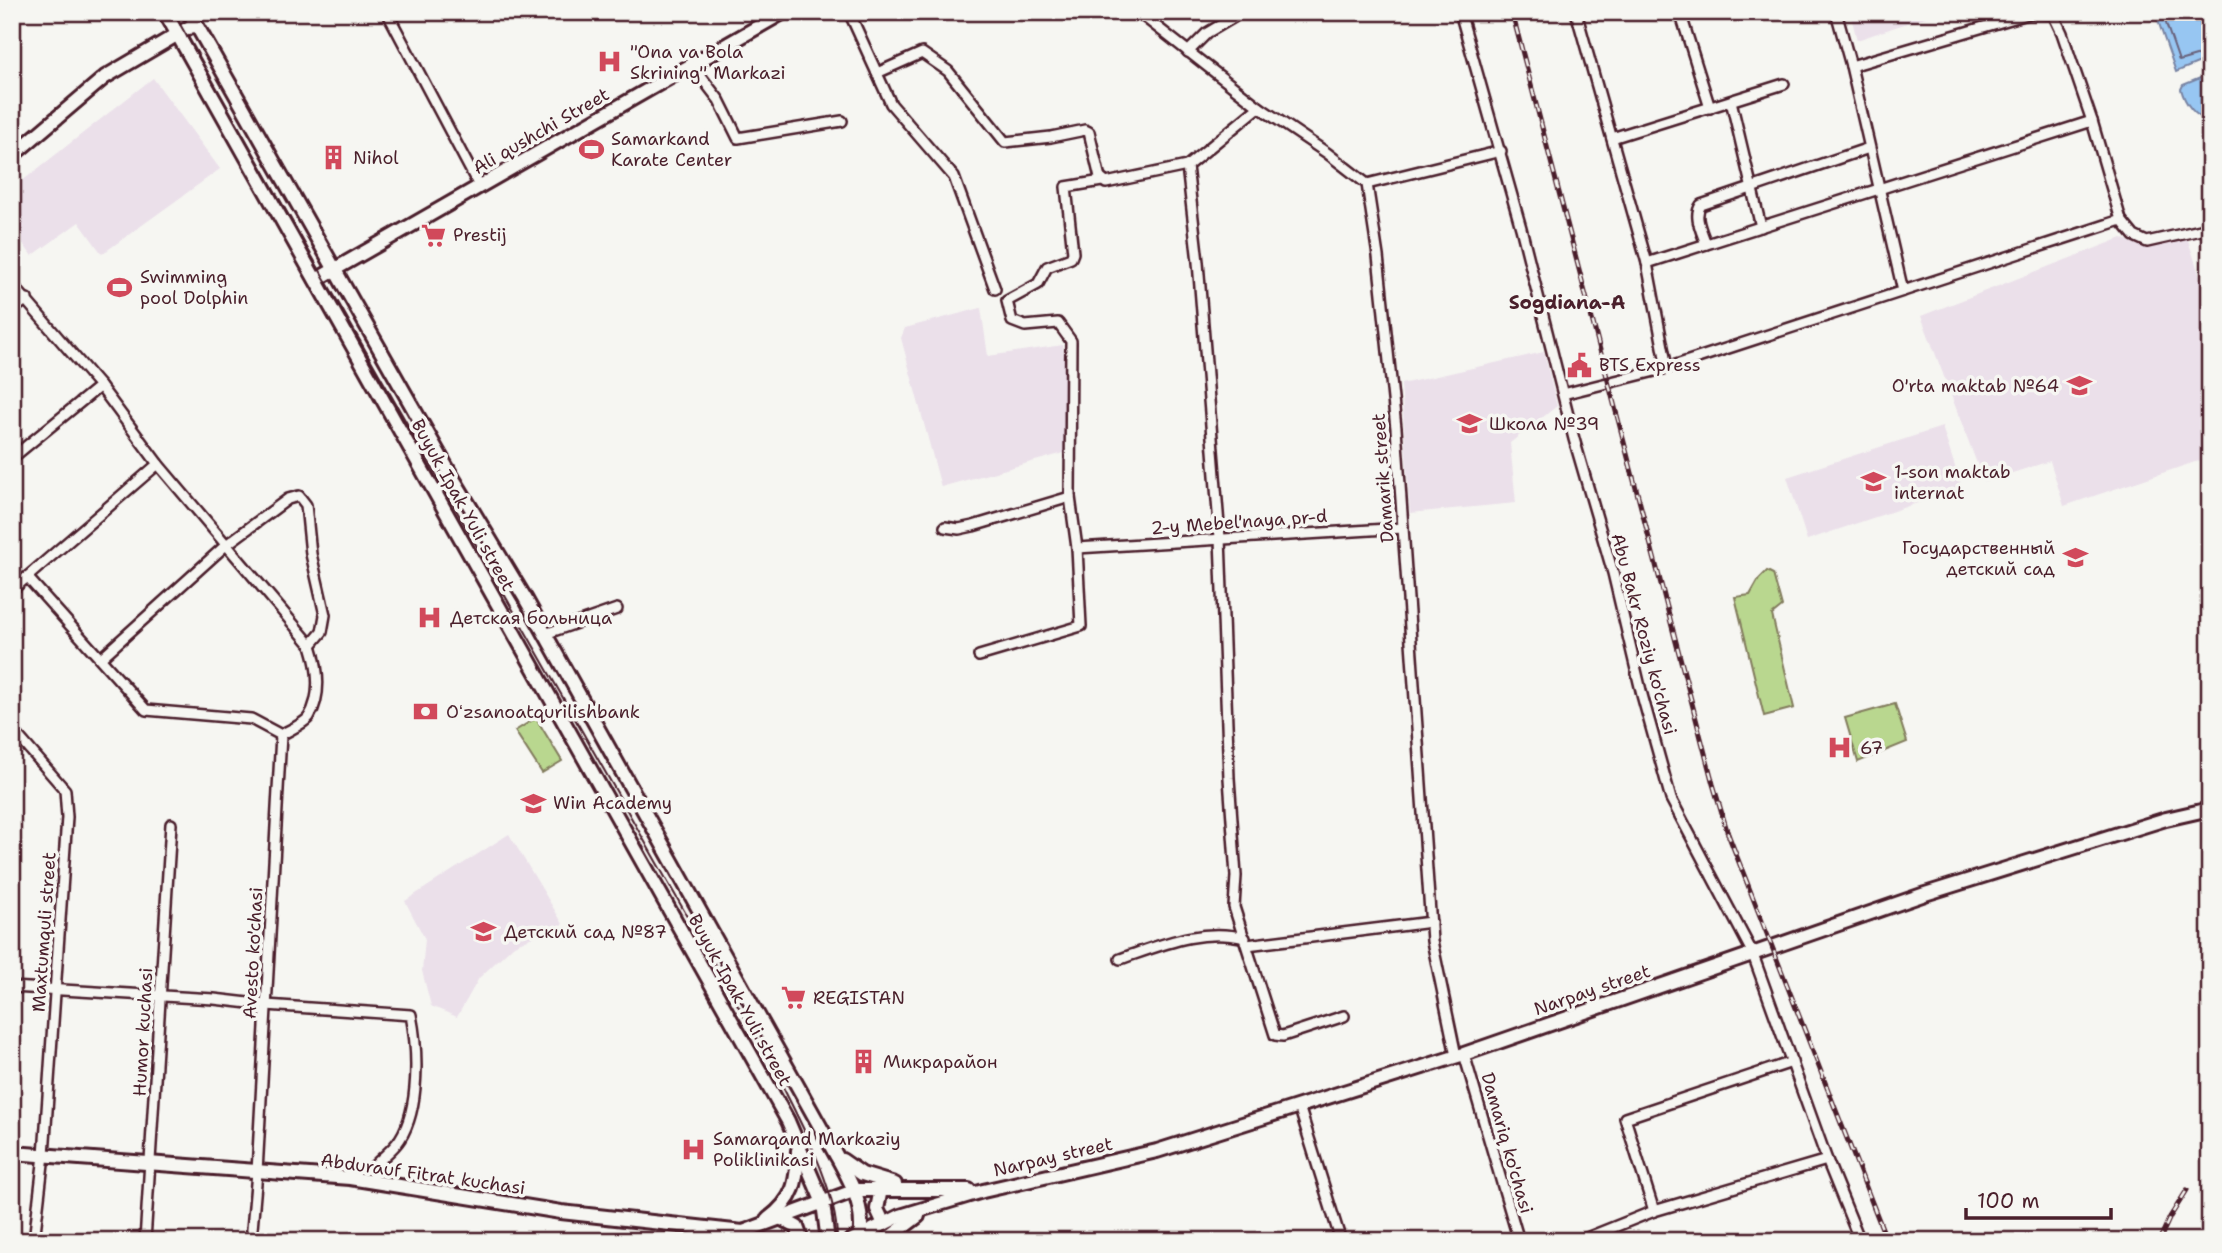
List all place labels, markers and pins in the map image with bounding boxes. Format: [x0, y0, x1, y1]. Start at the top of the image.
place label: "Ona va Bola Skrining" Markazi [630, 40, 786, 85]
hospital icon: "Ona va Bola Skrining" Markazi [596, 48, 624, 76]
place label: Samarkand Karate Center [611, 127, 732, 172]
sports icon: Samarkand Karate Center [577, 135, 605, 163]
building icon: Nihol [319, 144, 347, 172]
place label: Nihol [353, 146, 399, 170]
supermarket icon: Prestij [419, 221, 447, 249]
place label: Prestij [453, 223, 506, 247]
place label: Swimming pool Dolphin [140, 265, 248, 310]
sports icon: Swimming pool Dolphin [106, 273, 134, 301]
public building icon: BTS Express [1565, 351, 1593, 379]
place label: BTS Express [1599, 353, 1701, 377]
school or university icon: O'rta maktab №64 [2065, 372, 2093, 400]
place label: O'rta maktab №64 [1892, 374, 2059, 398]
school or university icon: Школа №39 [1455, 410, 1483, 438]
place label: Школа №39 [1489, 412, 1599, 436]
place label: 1-son maktab internat [1894, 460, 2011, 505]
school or university icon: 1-son maktab internat [1860, 468, 1888, 496]
place label: Государственный детский сад [1902, 536, 2056, 581]
school or university icon: Государственный детский сад [2061, 544, 2089, 572]
hospital icon: Детская больница [416, 604, 444, 632]
place label: Детская больница [450, 606, 612, 630]
bank icon: Oʻzsanoatqurilishbank [412, 698, 440, 726]
place label: Oʻzsanoatqurilishbank [446, 700, 640, 724]
hospital icon: 67 [1826, 734, 1854, 762]
place label: 67 [1860, 736, 1883, 760]
school or university icon: Win Academy [519, 789, 547, 817]
place label: Win Academy [553, 791, 672, 815]
school or university icon: Детский сад №87 [470, 918, 498, 946]
place label: Детский сад №87 [504, 920, 667, 944]
supermarket icon: REGISTAN [779, 984, 807, 1012]
place label: REGISTAN [813, 986, 905, 1010]
building icon: Микрарайон [849, 1048, 877, 1076]
place label: Микрарайон [883, 1050, 997, 1074]
place label: Samarqand Markaziy Poliklinikasi [713, 1127, 901, 1172]
hospital icon: Samarqand Markaziy Poliklinikasi [679, 1135, 707, 1163]

